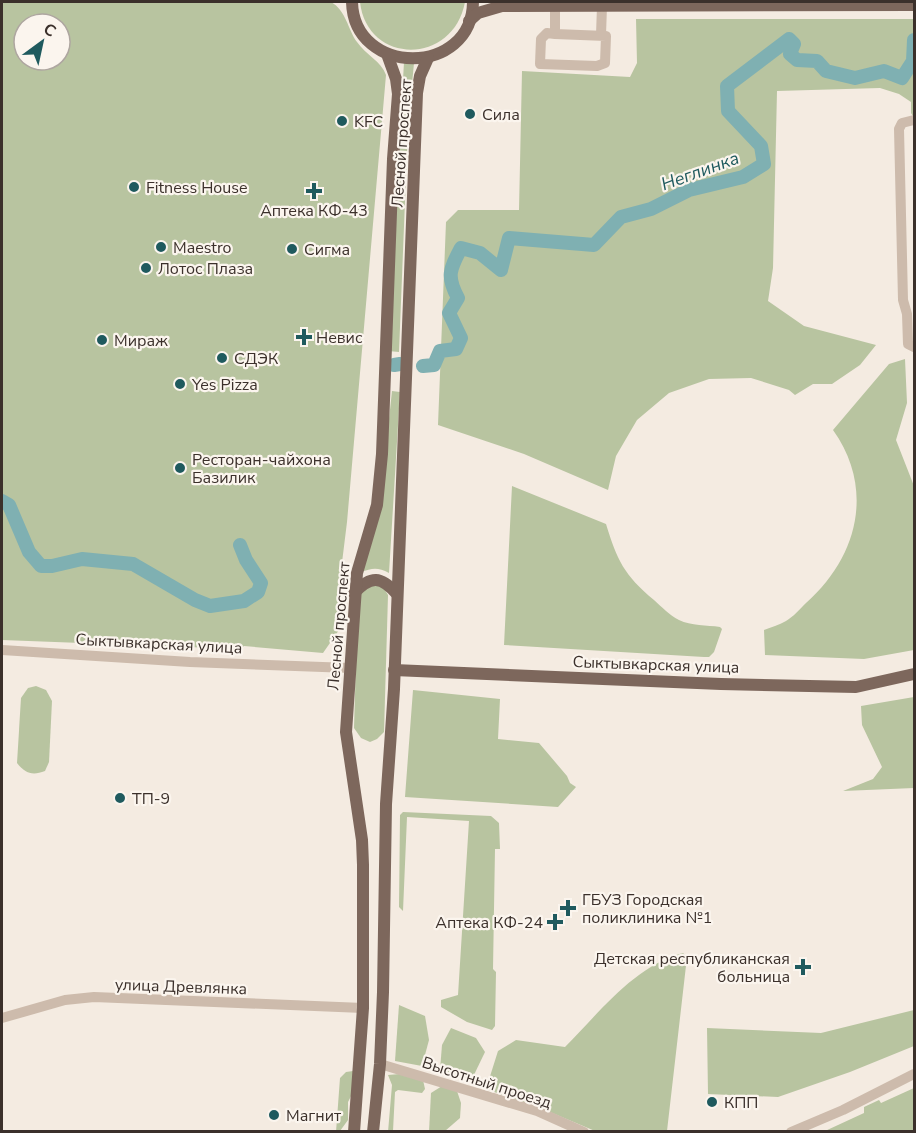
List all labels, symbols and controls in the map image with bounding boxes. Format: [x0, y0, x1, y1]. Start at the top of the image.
north arrow [12, 12, 72, 72]
text: С [39, 18, 60, 43]
street label: Лесной проспект [387, 77, 418, 208]
place label: Сила [482, 104, 520, 126]
marker: Сила [463, 107, 477, 121]
place label: KFC [354, 111, 384, 133]
marker: KFC [335, 114, 349, 128]
water label: Неглинка [658, 146, 742, 196]
place label: Fitness House [146, 177, 247, 199]
marker: Fitness House [127, 180, 141, 194]
marker: Аптека КФ-43 [307, 184, 321, 198]
place label: Аптека КФ-43 [260, 200, 368, 222]
place label: Maestro [173, 237, 232, 259]
place label: Сигма [304, 239, 350, 261]
marker: Maestro [154, 240, 168, 254]
marker: Сигма [285, 242, 299, 256]
place label: Лотос Плаза [158, 258, 253, 280]
marker: Лотос Плаза [139, 261, 153, 275]
place label: Невис [316, 327, 363, 349]
place label: Мираж [114, 330, 168, 352]
marker: Невис [297, 330, 311, 344]
marker: Мираж [95, 333, 109, 347]
place label: СДЭК [234, 348, 279, 370]
marker: СДЭК [215, 351, 229, 365]
place label: Yes Pizza [191, 374, 258, 396]
marker: Yes Pizza [173, 377, 187, 391]
place label: Ресторан-чайхона Базилик [192, 449, 331, 489]
marker: Ресторан-чайхона Базилик [173, 461, 187, 475]
street label: Лесной проспект [322, 560, 356, 691]
street label: Сыктывкарская улица [75, 629, 243, 659]
street label: Сыктывкарская улица [572, 651, 740, 679]
place label: ТП-9 [132, 788, 170, 810]
marker: ТП-9 [113, 791, 127, 805]
place label: ГБУЗ Городская поликлиника №1 [582, 889, 712, 929]
marker: ГБУЗ Городская поликлиника №1 [559, 899, 577, 917]
place label: Аптека КФ-24 [435, 912, 543, 934]
marker: Аптека КФ-24 [548, 915, 562, 929]
place label: Детская республиканская больница [594, 948, 790, 988]
marker: Детская республиканская больница [794, 958, 812, 976]
street label: улица Древлянка [114, 974, 247, 1000]
street label: Высотный проезд [419, 1052, 555, 1114]
place label: КПП [724, 1092, 758, 1114]
marker: КПП [705, 1095, 719, 1109]
place label: Магнит [286, 1105, 342, 1127]
marker: Магнит [267, 1108, 281, 1122]

